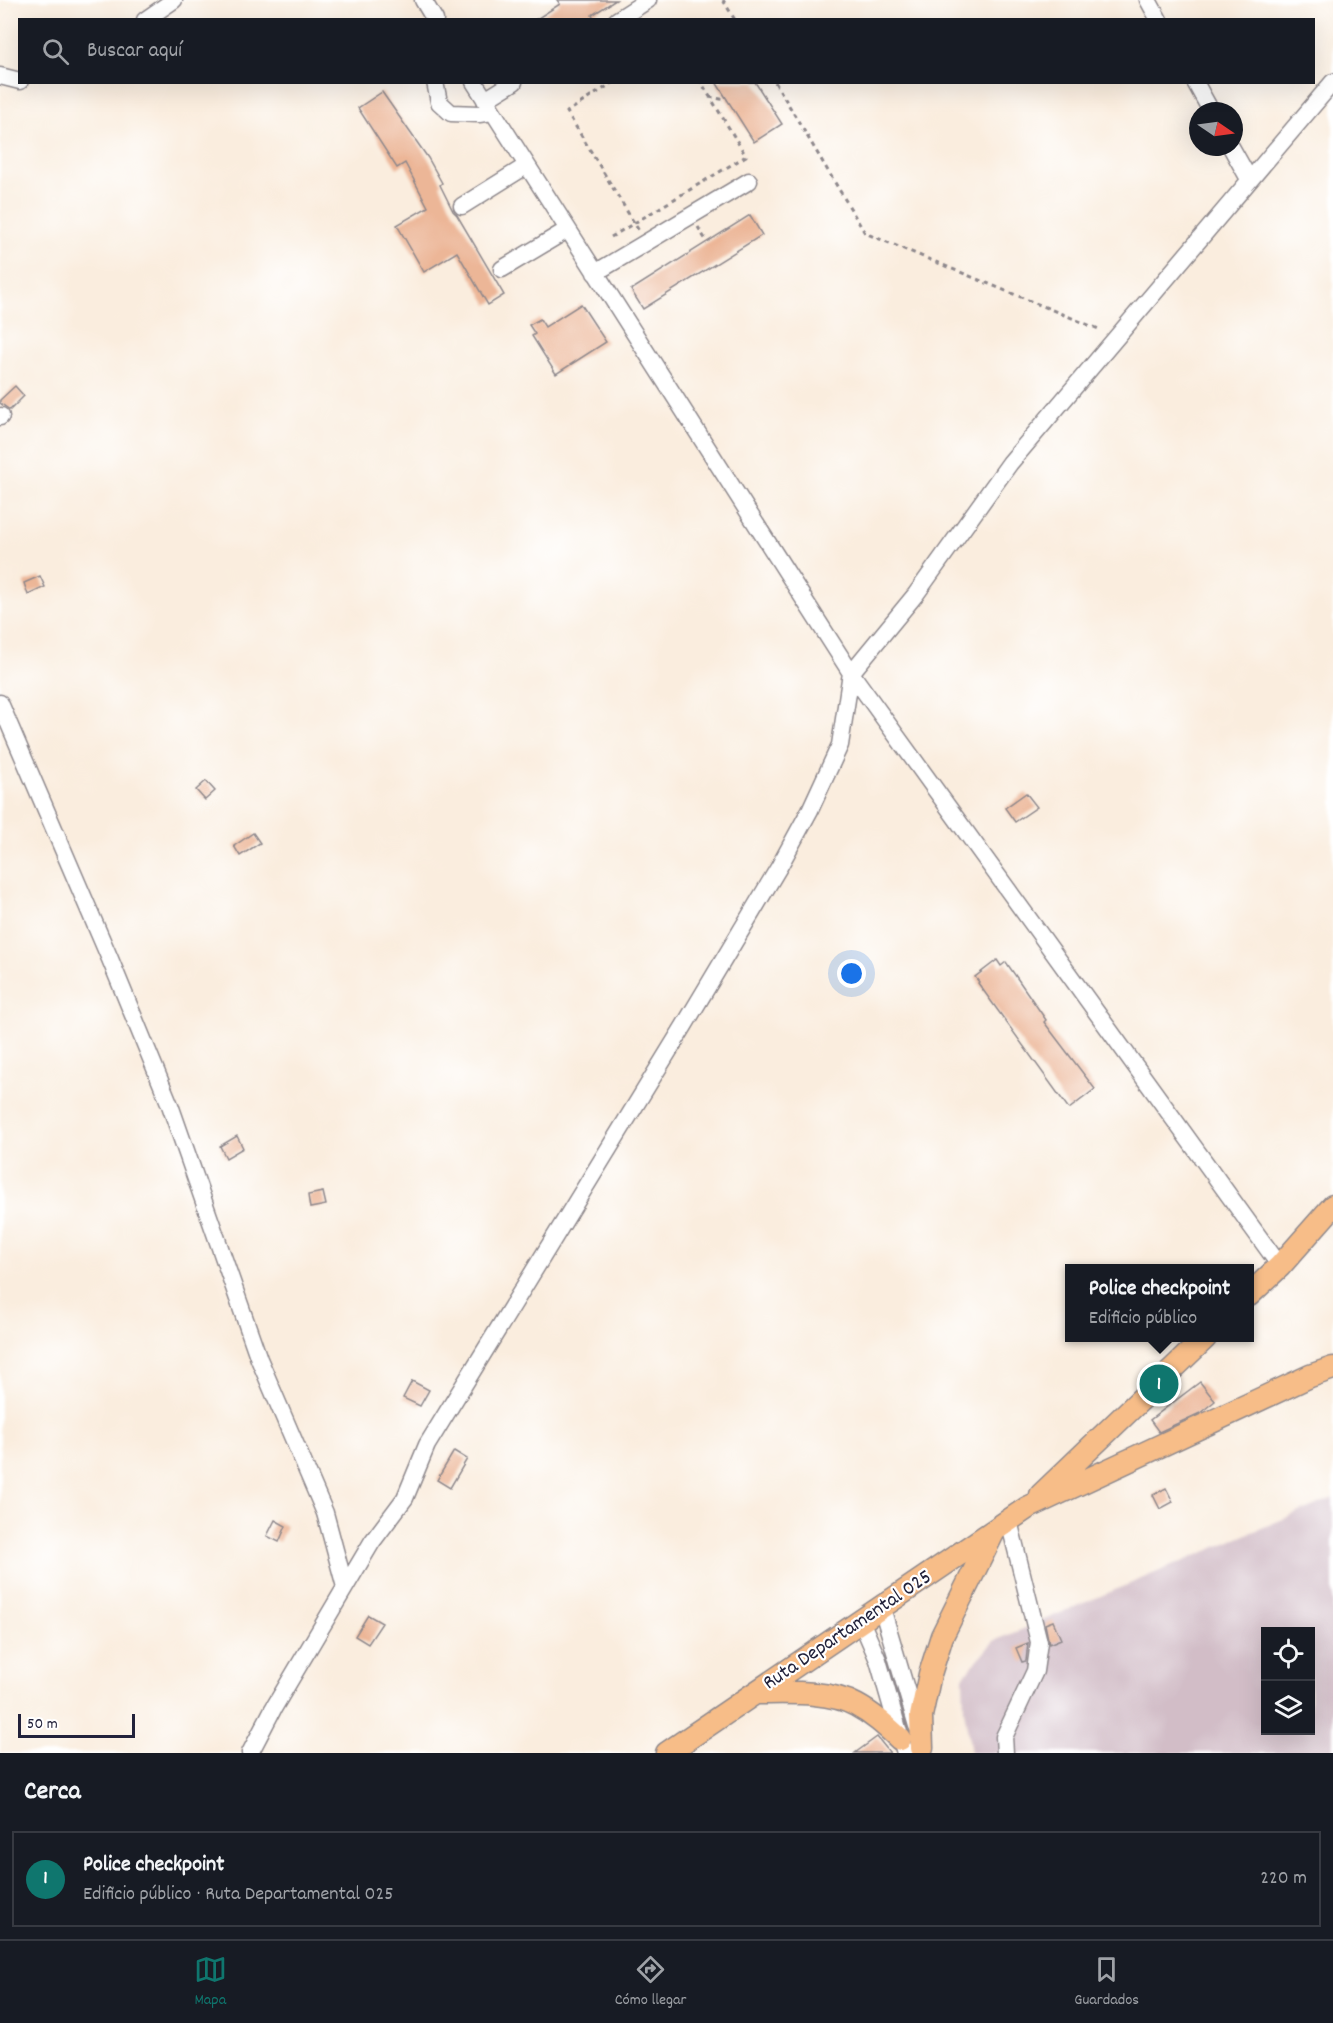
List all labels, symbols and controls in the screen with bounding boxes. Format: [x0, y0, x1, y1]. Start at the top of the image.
search box [18, 18, 1315, 84]
icon: search [39, 35, 72, 68]
text: Buscar aquí [87, 36, 182, 67]
north arrow [1189, 102, 1243, 156]
your location [837, 959, 866, 988]
popup [1065, 1264, 1254, 1342]
text: Police checkpoint [1089, 1274, 1230, 1305]
text: Edificio público [1089, 1305, 1197, 1333]
pin: 1 [1140, 1362, 1178, 1406]
street label: Ruta Departamental 025 [758, 1563, 938, 1699]
map controls [1261, 1627, 1315, 1735]
button: locate [1261, 1627, 1315, 1681]
button: layers [1261, 1681, 1315, 1735]
scale bar [18, 1711, 135, 1738]
text: 50 m [27, 1713, 58, 1736]
text: Cerca [24, 1774, 81, 1811]
text: Police checkpoint [83, 1850, 224, 1881]
text: 1 [43, 1865, 48, 1893]
text: 220 m [1260, 1865, 1307, 1893]
text: Edificio público · Ruta Departamental 025 [83, 1881, 394, 1909]
tab: Mapa [194, 1953, 227, 2012]
tab: Cómo llegar [615, 1953, 687, 2012]
tab: Guardados [1074, 1953, 1139, 2012]

